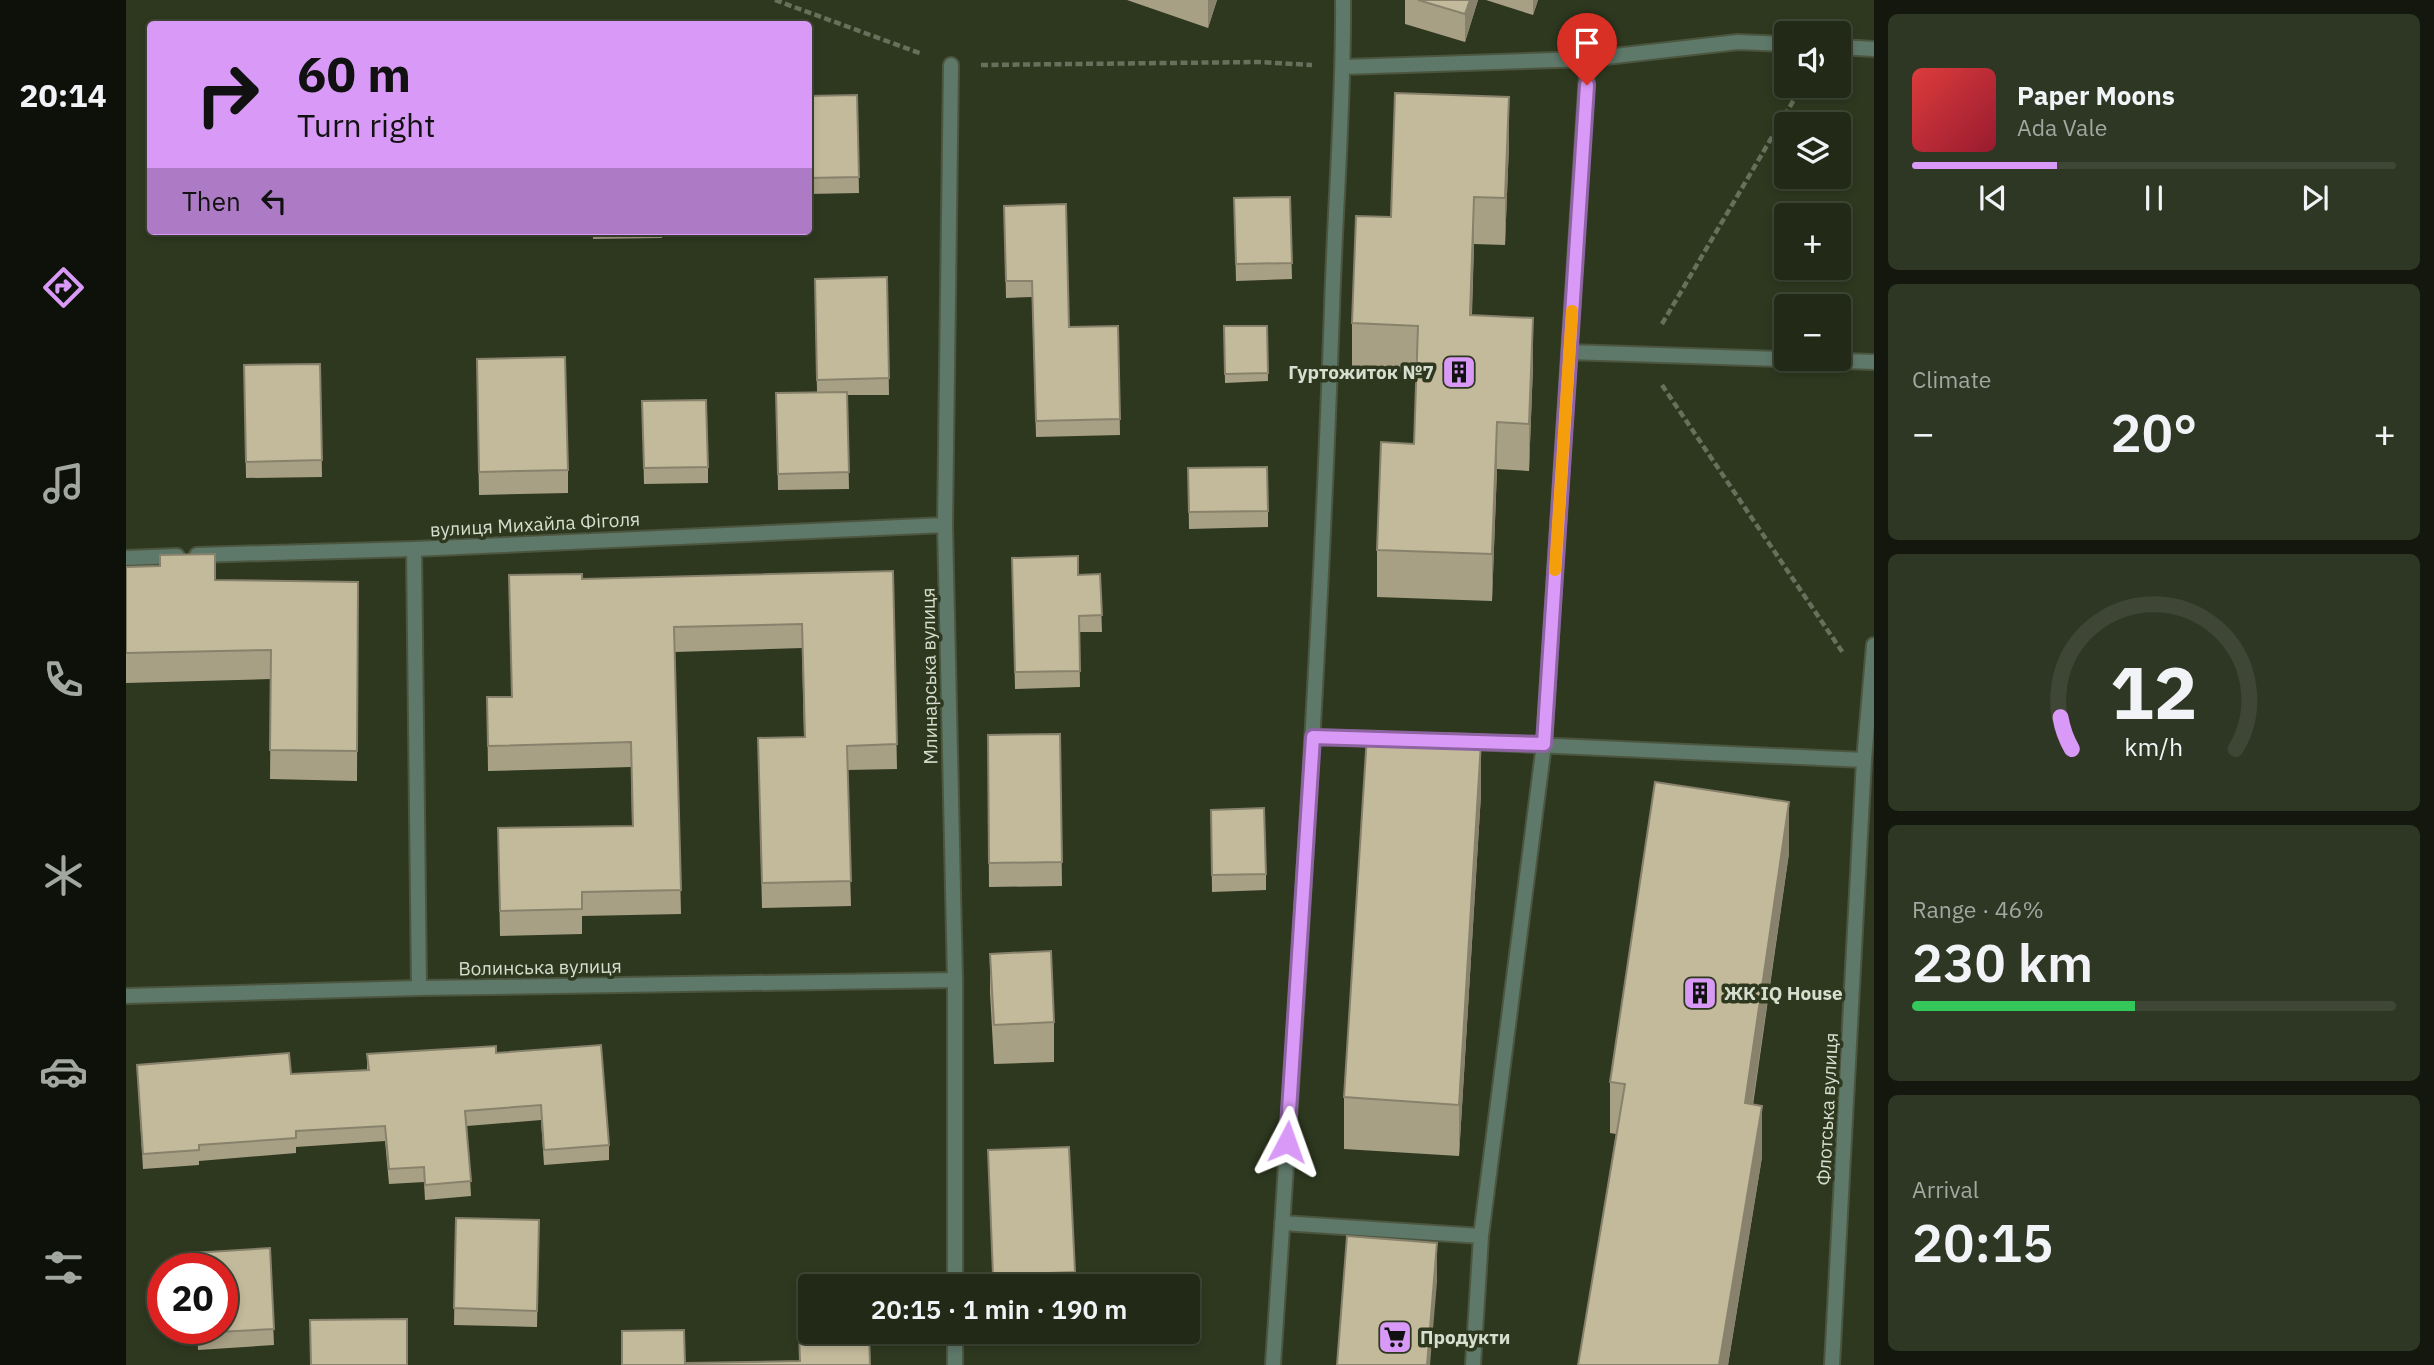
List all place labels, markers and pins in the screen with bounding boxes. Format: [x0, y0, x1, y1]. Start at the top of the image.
pin [1557, 13, 1617, 85]
building icon: Гуртожиток №7 [1440, 353, 1478, 391]
place label: Гуртожиток №7 [1288, 360, 1434, 384]
building icon: ЖК IQ House [1681, 974, 1719, 1012]
place label: ЖК IQ House [1724, 981, 1843, 1005]
supermarket icon: Продукти [1376, 1318, 1414, 1356]
place label: Продукти [1420, 1325, 1510, 1349]

